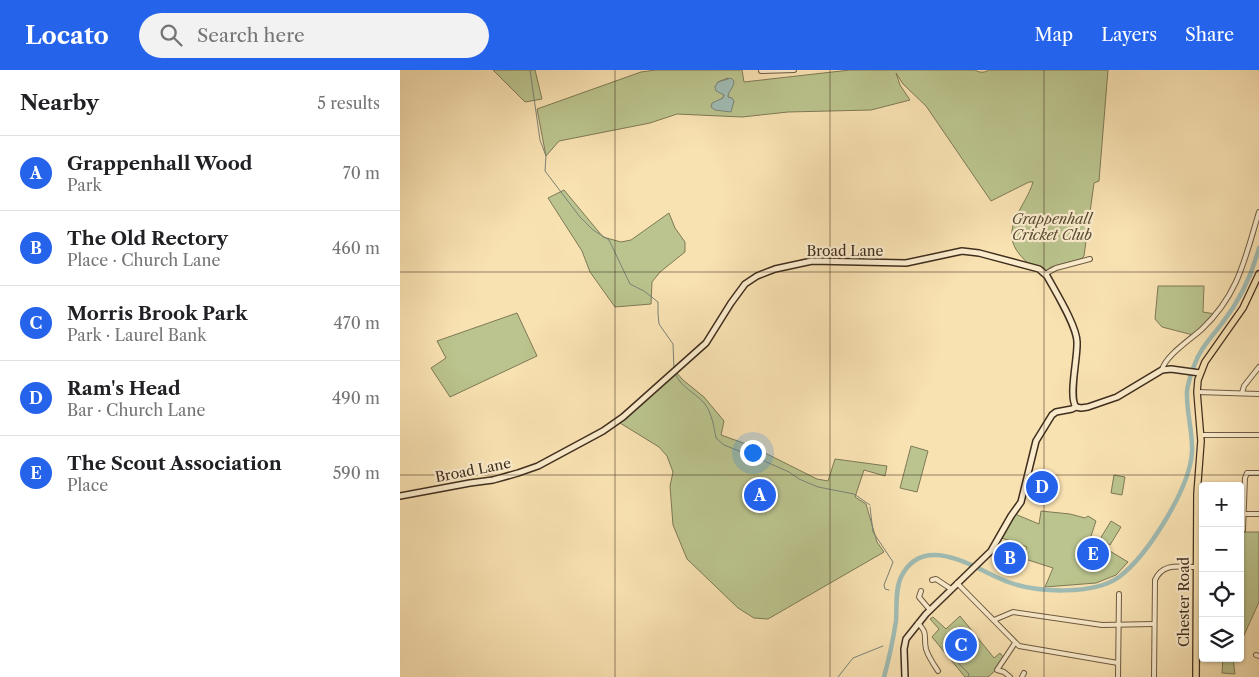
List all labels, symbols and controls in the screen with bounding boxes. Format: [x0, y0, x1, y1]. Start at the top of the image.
search box [139, 13, 489, 58]
text: Locato [25, 21, 109, 50]
icon: search [157, 21, 185, 49]
text: Search here [197, 24, 305, 47]
text: Map [1035, 24, 1073, 46]
text: Layers [1101, 24, 1157, 46]
text: Share [1185, 24, 1234, 46]
text: Nearby [20, 90, 99, 115]
text: 5 results [317, 93, 380, 113]
text: Grappenhall Wood [67, 152, 252, 175]
text: A [30, 163, 42, 183]
text: 70 m [343, 163, 380, 183]
text: Park [67, 175, 102, 195]
park label: Grappenhall Cricket Club [1012, 210, 1094, 244]
text: The Old Rectory [67, 227, 228, 250]
text: B [30, 238, 42, 258]
text: 460 m [332, 238, 380, 258]
street label: Broad Lane [807, 242, 884, 260]
text: Place · Church Lane [67, 250, 220, 270]
text: Morris Brook Park [67, 302, 247, 325]
text: C [30, 313, 42, 333]
text: 470 m [334, 313, 380, 333]
text: Park · Laurel Bank [67, 325, 207, 345]
text: Ram's Head [67, 377, 181, 400]
text: D [29, 388, 43, 408]
text: 490 m [332, 388, 380, 408]
text: Bar · Church Lane [67, 400, 205, 420]
your location [740, 440, 766, 466]
text: The Scout Association [67, 452, 282, 475]
street label: Broad Lane [434, 454, 513, 486]
text: E [30, 463, 42, 483]
text: 590 m [333, 463, 380, 483]
pin: D [1026, 468, 1058, 506]
text: Place [67, 475, 108, 495]
pin: A [744, 476, 776, 514]
map controls [1199, 482, 1244, 662]
button: + [1199, 482, 1244, 527]
button: − [1199, 527, 1244, 572]
pin: E [1077, 535, 1109, 573]
pin: B [994, 539, 1026, 577]
street label: Chester Road [1175, 556, 1193, 647]
button: locate [1199, 572, 1244, 617]
button: layers [1199, 617, 1244, 662]
pin: C [945, 626, 977, 664]

